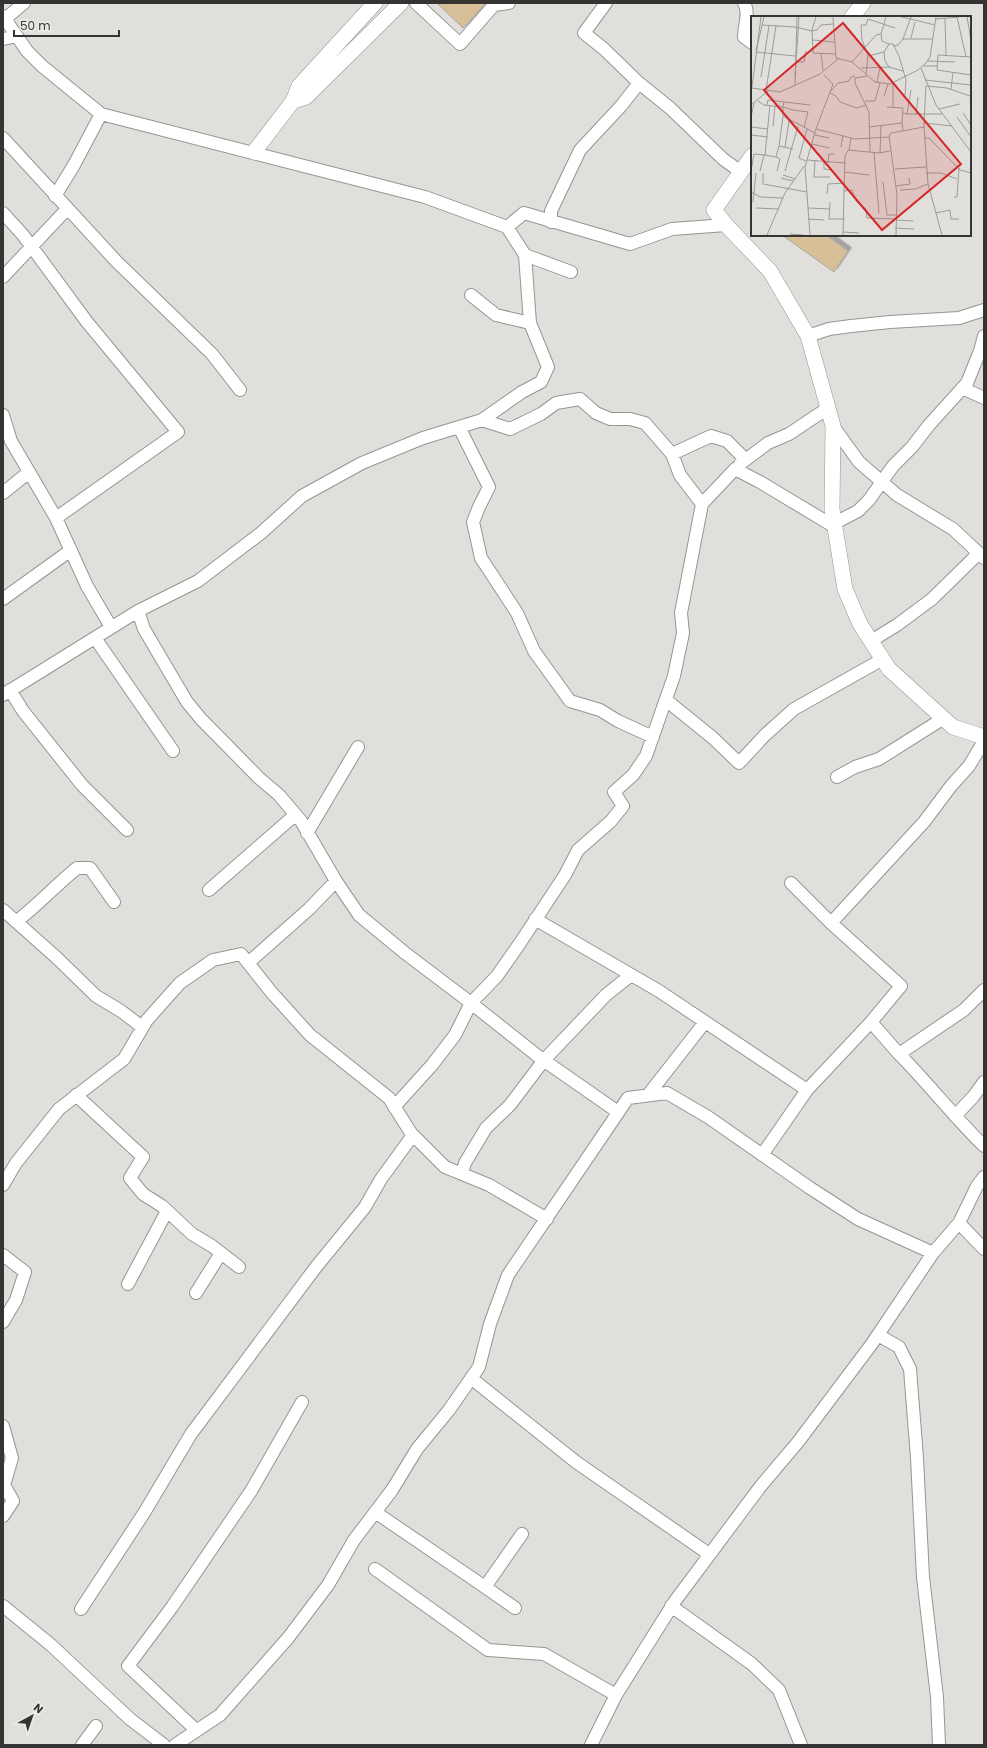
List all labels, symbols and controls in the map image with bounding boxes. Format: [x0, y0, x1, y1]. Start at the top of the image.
scale bar [14, 12, 119, 38]
inset map [751, 16, 971, 236]
text: 50 m [20, 17, 51, 34]
north arrow [12, 1696, 52, 1736]
text: N [30, 1700, 47, 1717]

